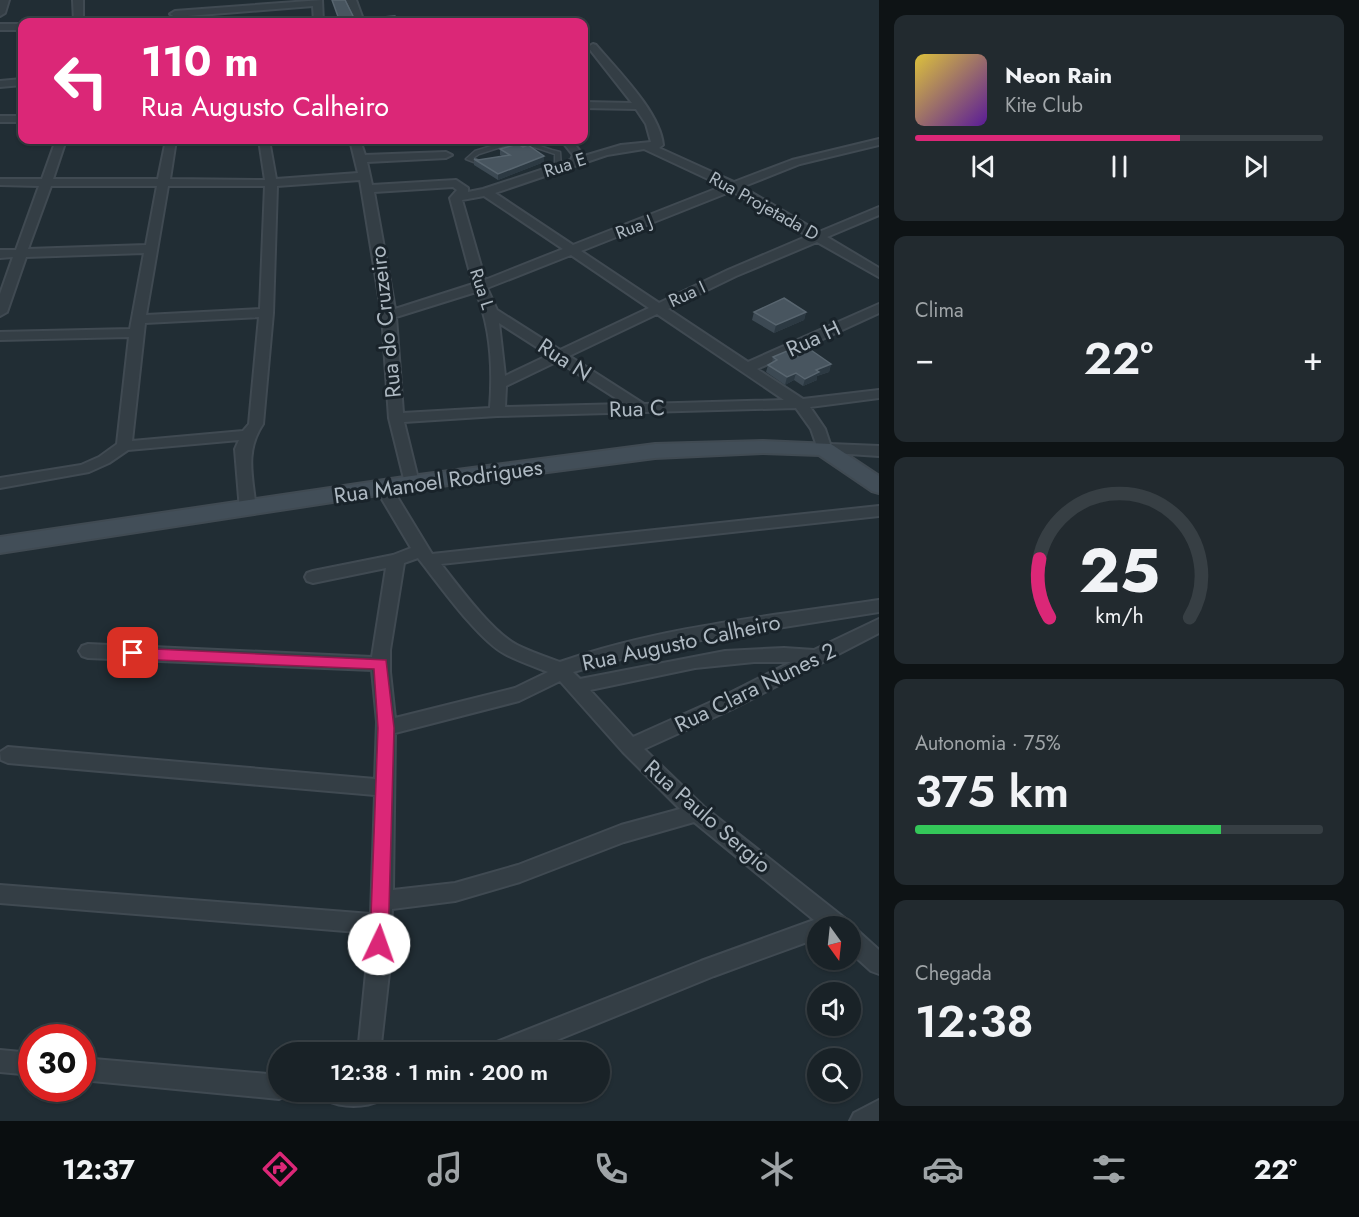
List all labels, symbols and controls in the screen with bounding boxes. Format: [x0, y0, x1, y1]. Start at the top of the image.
text: 110 m [141, 31, 259, 92]
icon: left [42, 42, 120, 120]
text: Neon Rain [1005, 59, 1112, 91]
text: Rua Augusto Calheiro [141, 87, 389, 126]
text: Kite Club [1005, 91, 1083, 120]
street label: Rua E [540, 146, 590, 184]
icon: previous [967, 150, 1000, 183]
icon: pause [1103, 150, 1136, 183]
icon: next [1239, 150, 1272, 183]
street label: Rua Projetada D [704, 165, 824, 247]
street label: Rua J [612, 208, 656, 246]
street label: Rua do Cruzeiro [361, 245, 409, 399]
street label: Rua L [463, 265, 501, 313]
street label: Rua I [664, 274, 710, 314]
text: Clima [915, 296, 964, 325]
street label: Rua H [781, 311, 845, 365]
text: 22° [1084, 326, 1153, 391]
street label: Rua N [532, 330, 598, 388]
text: − [915, 335, 934, 382]
text: + [1303, 335, 1323, 382]
street label: Rua C [608, 391, 666, 425]
street label: Rua Manoel Rodrigues [332, 450, 545, 511]
text: 25 [1078, 525, 1160, 615]
text: km/h [1095, 600, 1143, 631]
street label: Rua Augusto Calheiro [579, 605, 783, 679]
pin [107, 627, 158, 678]
street label: Rua Clara Nunes 2 [669, 634, 841, 740]
icon: arrive [116, 636, 149, 669]
text: Autonomia · 75% [915, 729, 1061, 758]
street label: Rua Paulo Sergio [637, 752, 779, 880]
text: 375 km [915, 759, 1069, 824]
position arrow [347, 912, 411, 976]
north arrow [807, 916, 861, 970]
map controls [807, 916, 861, 1102]
text: Chegada [915, 959, 992, 988]
button: sound [807, 982, 861, 1036]
text: 12:38 [915, 989, 1034, 1054]
speed limit sign: 30 [18, 1024, 96, 1102]
button: search [807, 1048, 861, 1102]
text: 12:38 · 1 min · 200 m [330, 1056, 548, 1088]
icon: directions [259, 1148, 301, 1190]
icon: music [424, 1148, 466, 1190]
icon: phone [590, 1148, 632, 1190]
icon: climate [756, 1148, 798, 1190]
icon: car [922, 1148, 964, 1190]
icon: filters [1088, 1148, 1130, 1190]
text: 12:37 [62, 1150, 135, 1189]
text: 22° [1254, 1150, 1297, 1189]

